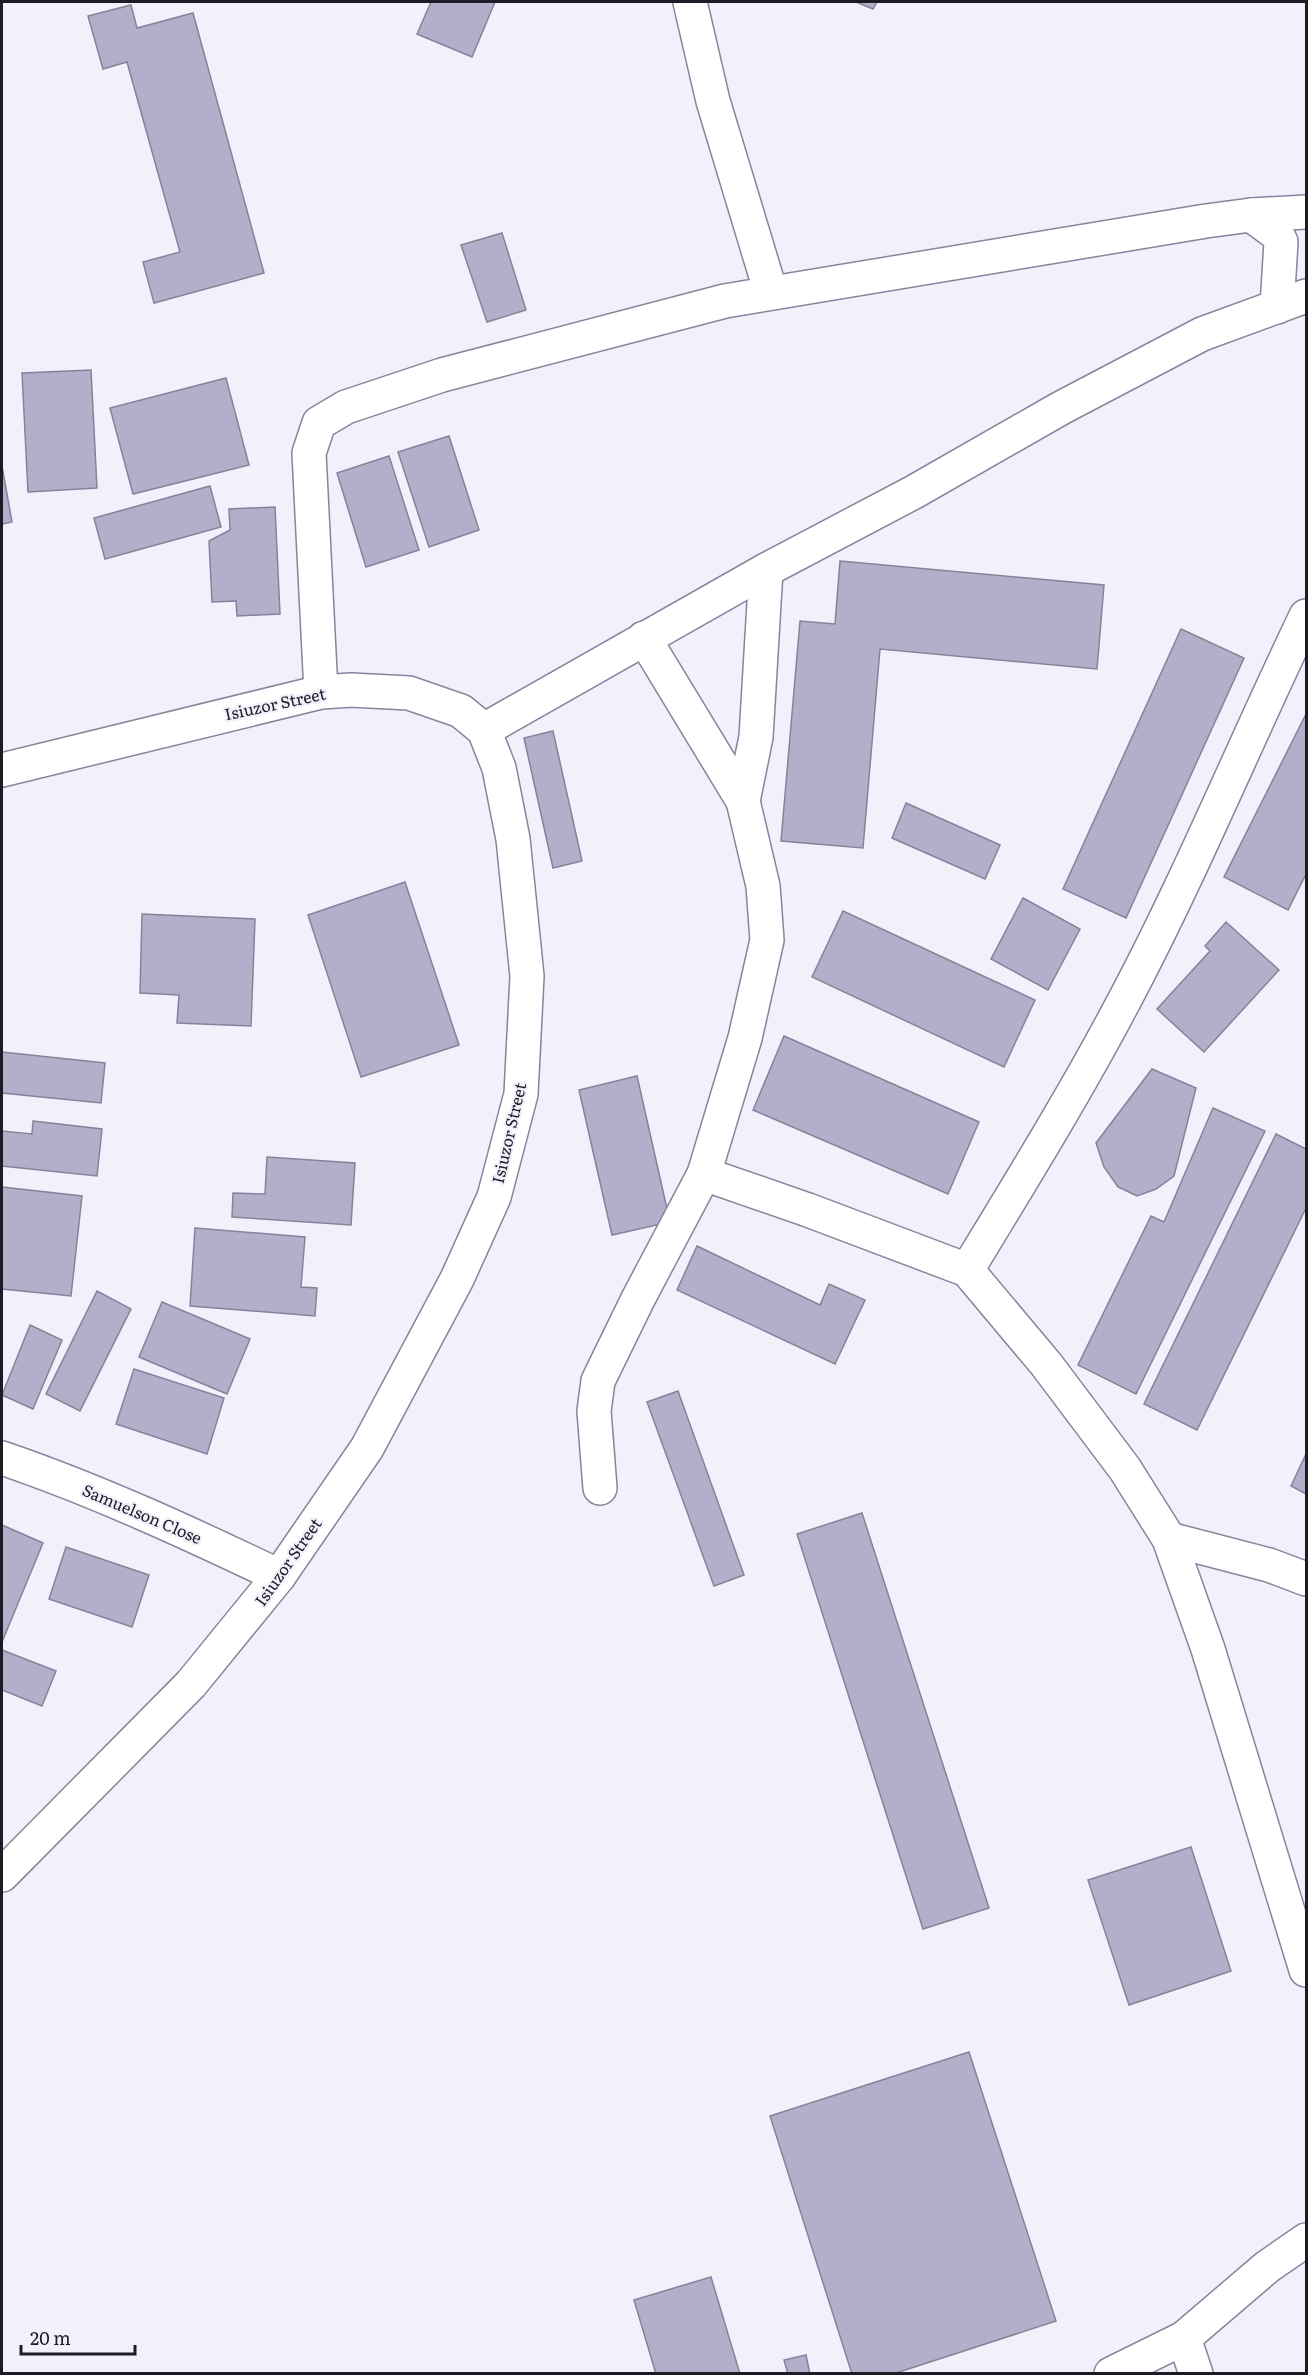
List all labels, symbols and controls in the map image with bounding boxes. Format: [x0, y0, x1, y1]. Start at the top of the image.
street label: Isiuzor Street [222, 680, 328, 725]
street label: Isiuzor Street [485, 1079, 531, 1186]
street label: Samuelson Close [79, 1477, 206, 1549]
street label: Isiuzor Street [248, 1512, 327, 1610]
scale bar [21, 2318, 135, 2356]
text: 20 m [30, 2324, 71, 2351]

